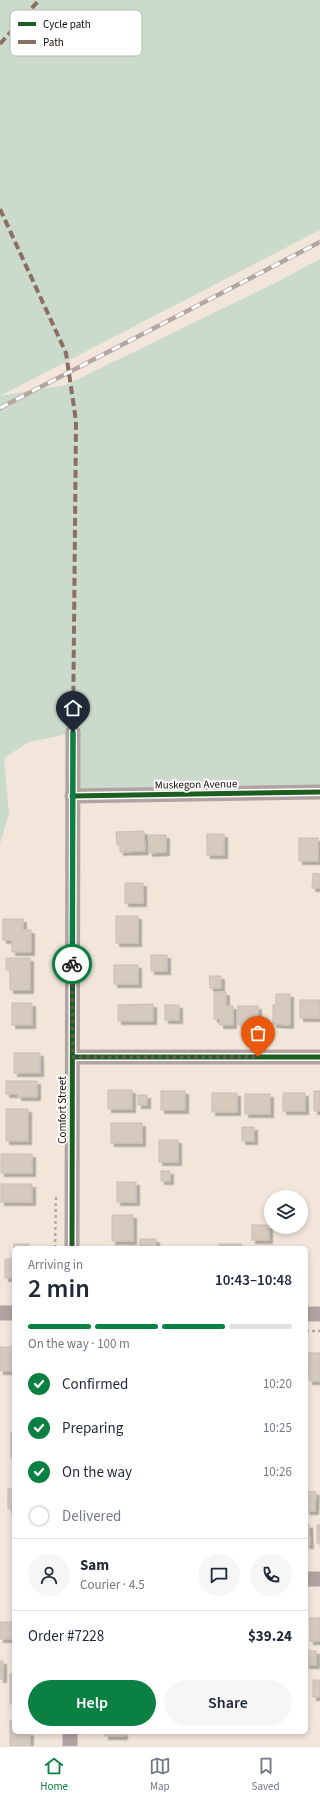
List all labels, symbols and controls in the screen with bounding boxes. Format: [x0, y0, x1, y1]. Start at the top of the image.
legend [10, 10, 142, 56]
text: Cycle path [43, 17, 91, 32]
text: Path [43, 35, 64, 50]
pin [56, 691, 90, 732]
icon: home [62, 697, 84, 719]
street label: Muskegon Avenue [155, 776, 238, 793]
courier [52, 944, 92, 984]
icon: bike [61, 953, 83, 975]
pin [241, 1016, 275, 1057]
icon: bag [247, 1022, 269, 1044]
street label: Comfort Street [55, 1076, 70, 1144]
map controls [264, 1190, 308, 1234]
button: layers [264, 1190, 308, 1234]
text: Arriving in [28, 1256, 83, 1274]
text: 2 min [28, 1270, 90, 1307]
text: 10:43–10:48 [215, 1270, 292, 1291]
text: On the way · 100 m [28, 1335, 130, 1353]
icon: check [28, 1373, 50, 1395]
text: Confirmed [62, 1374, 128, 1395]
text: 10:20 [263, 1375, 292, 1393]
icon: check [28, 1417, 50, 1439]
text: Preparing [62, 1418, 123, 1439]
text: 10:25 [263, 1419, 292, 1437]
icon: check [28, 1461, 50, 1483]
text: On the way [62, 1462, 132, 1483]
text: 10:26 [263, 1463, 292, 1481]
text: Delivered [62, 1506, 121, 1527]
button: person [28, 1554, 70, 1596]
button: chat [198, 1554, 240, 1596]
button: phone [250, 1554, 292, 1596]
text: Sam [80, 1555, 109, 1576]
text: Courier · 4.5 [80, 1576, 145, 1594]
text: Order #7228 [28, 1626, 104, 1647]
text: $39.24 [248, 1626, 292, 1647]
button: Help [28, 1680, 156, 1726]
button: Share [164, 1680, 292, 1726]
tab: Home [40, 1755, 68, 1794]
tab: Map [149, 1755, 171, 1794]
tab: Saved [252, 1755, 280, 1794]

